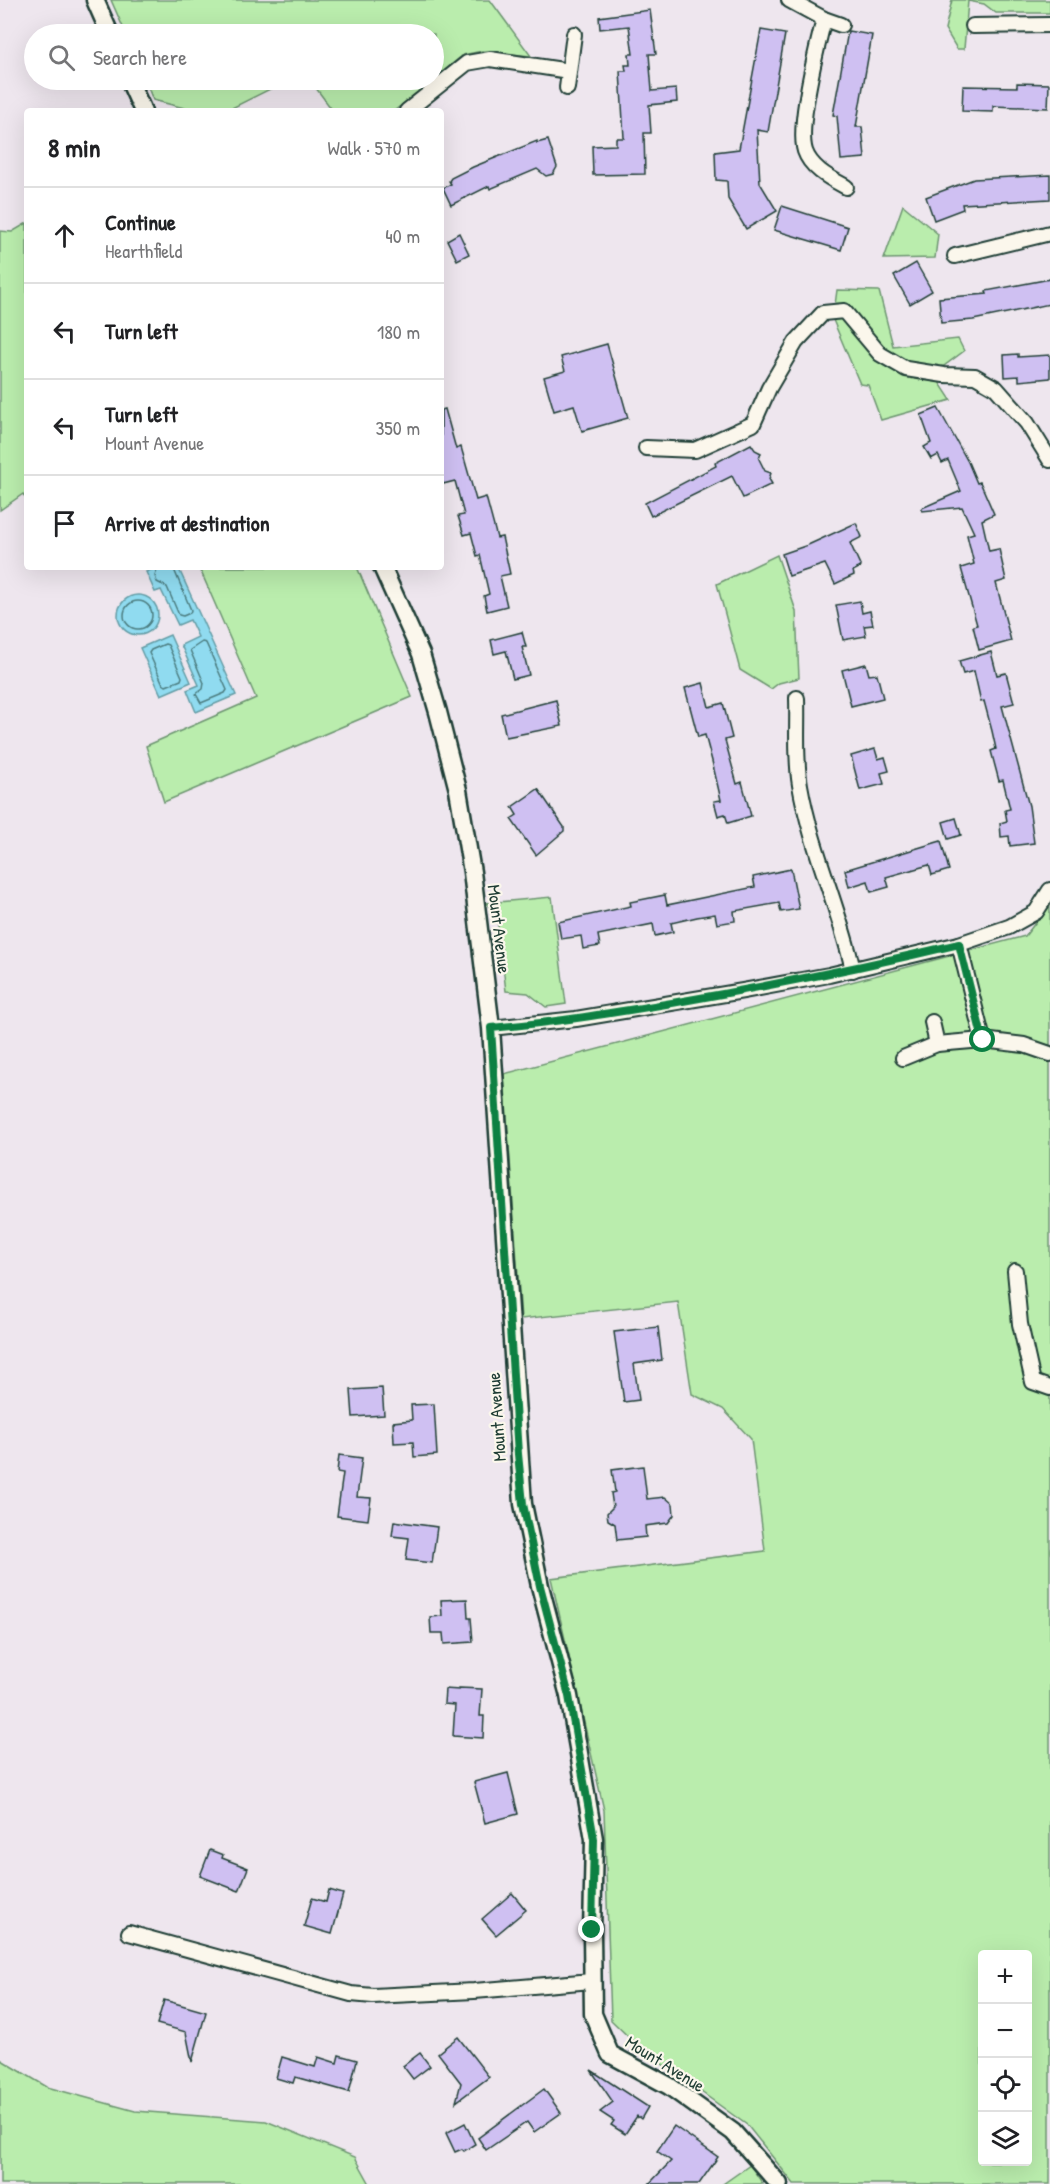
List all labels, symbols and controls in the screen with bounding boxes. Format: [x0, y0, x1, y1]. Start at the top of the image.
search box [24, 24, 444, 90]
icon: search [45, 41, 78, 74]
text: Search here [93, 42, 187, 72]
text: 8 min [48, 130, 101, 165]
text: Walk · 570 m [328, 134, 420, 161]
text: Continue [105, 207, 176, 237]
icon: ahead [48, 219, 81, 252]
text: 40 m [385, 222, 420, 249]
text: Hearthfield [105, 237, 182, 264]
icon: left [48, 315, 81, 348]
text: Turn left [105, 316, 178, 346]
text: 180 m [377, 318, 420, 345]
text: Turn left [105, 399, 178, 429]
icon: left [48, 411, 81, 444]
text: 350 m [375, 414, 420, 441]
text: Mount Avenue [105, 429, 204, 456]
icon: arrive [48, 507, 81, 540]
text: Arrive at destination [105, 508, 270, 538]
street label: Mount Avenue [482, 883, 517, 975]
route start [969, 1026, 995, 1052]
street label: Mount Avenue [481, 1372, 512, 1462]
route end [578, 1916, 604, 1942]
map controls [978, 1950, 1032, 2166]
button: + [978, 1950, 1032, 2004]
button: − [978, 2004, 1032, 2058]
street label: Mount Avenue [621, 2029, 710, 2098]
button: locate [978, 2058, 1032, 2112]
button: layers [978, 2112, 1032, 2166]

